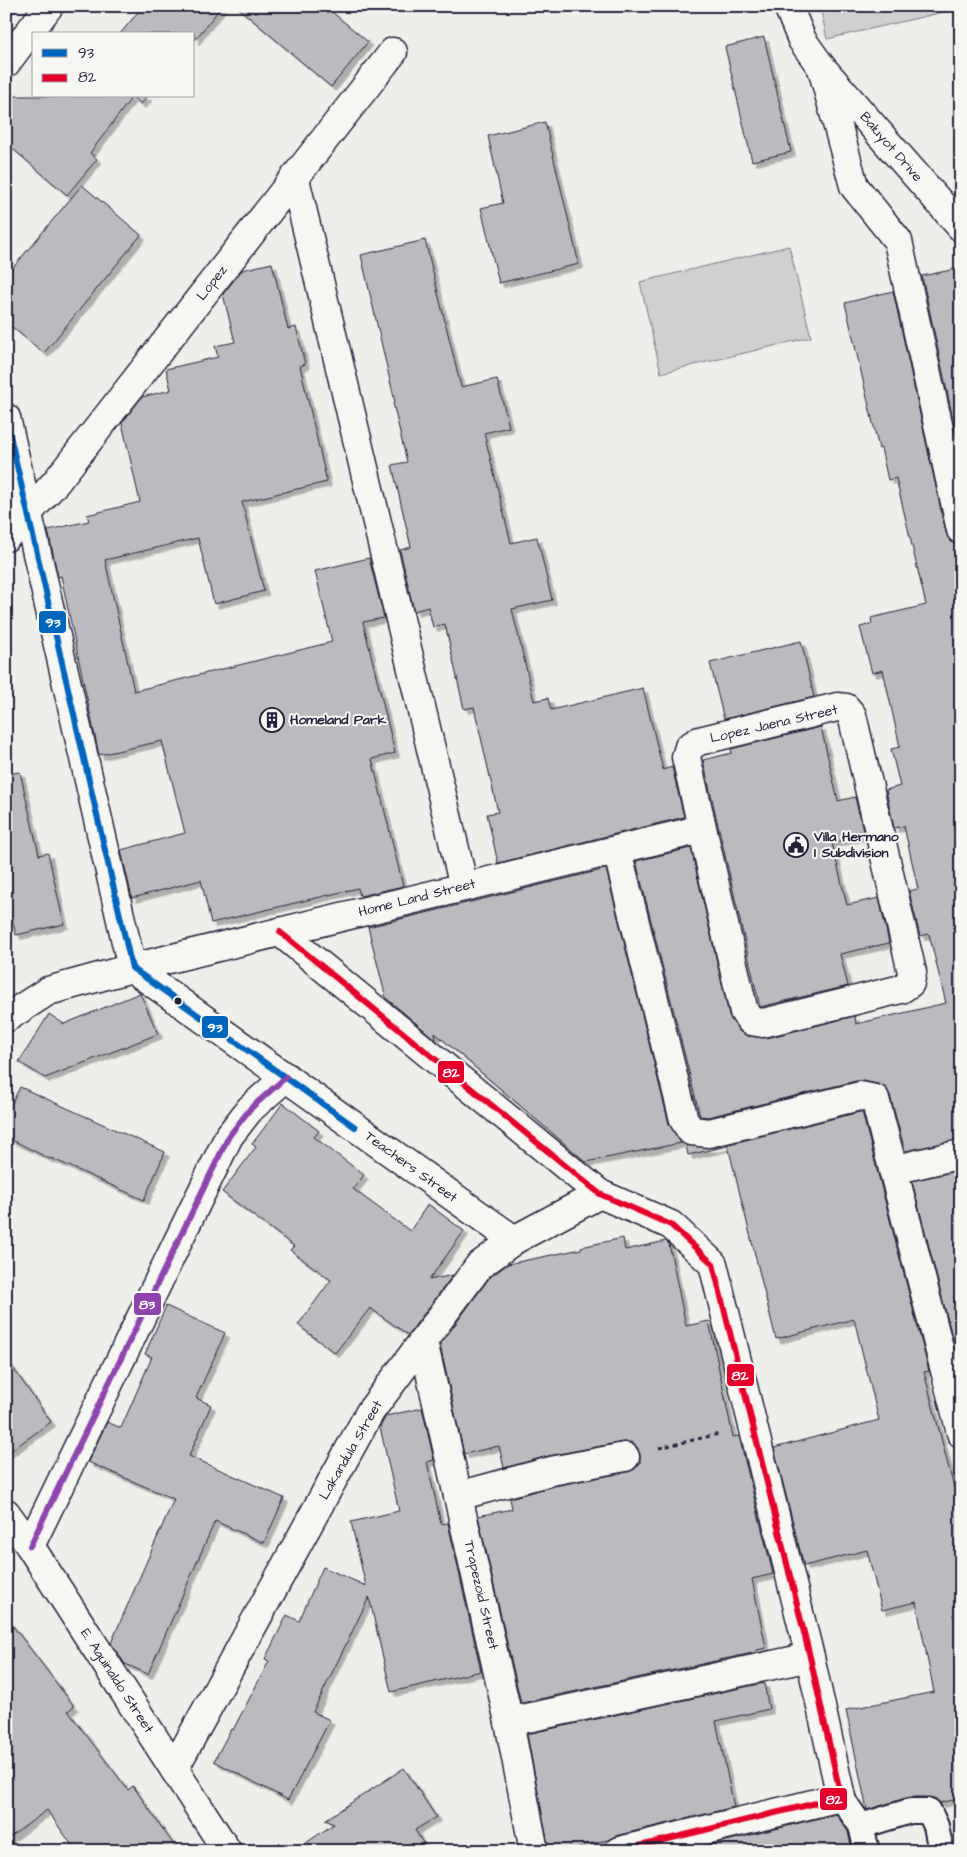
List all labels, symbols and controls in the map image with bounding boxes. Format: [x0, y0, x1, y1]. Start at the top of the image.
legend [32, 32, 195, 98]
text: 93 [78, 43, 95, 64]
text: 82 [78, 67, 97, 88]
street label: Baluyot Drive [855, 108, 927, 187]
street label: Lopez [192, 261, 232, 305]
line badge: 93 [38, 610, 67, 634]
text: 93 [45, 613, 61, 633]
street label: Lopez Jaena Street [708, 700, 840, 748]
building icon: Homeland Park [259, 707, 285, 733]
place label: Homeland Park [290, 710, 387, 730]
place label: Villa Hermano I Subdivision [813, 827, 899, 863]
public building icon: Villa Hermano I Subdivision [783, 832, 809, 858]
street label: Home Land Street [356, 874, 478, 922]
unlabelled marker [173, 996, 183, 1006]
line badge: 93 [201, 1015, 229, 1039]
text: 93 [207, 1018, 223, 1038]
line badge: 82 [437, 1060, 465, 1084]
text: 82 [442, 1063, 461, 1083]
street label: Teachers Street [360, 1126, 462, 1208]
line badge: 83 [133, 1292, 162, 1316]
text: 83 [139, 1295, 156, 1315]
line badge: 82 [726, 1363, 755, 1387]
text: 82 [731, 1366, 750, 1386]
street label: Lakandula Street [314, 1396, 388, 1503]
street label: Trapezoid Street [459, 1538, 503, 1652]
street label: E. Aguinaldo Street [76, 1625, 159, 1738]
line badge: 82 [819, 1787, 848, 1811]
text: 82 [825, 1790, 844, 1810]

